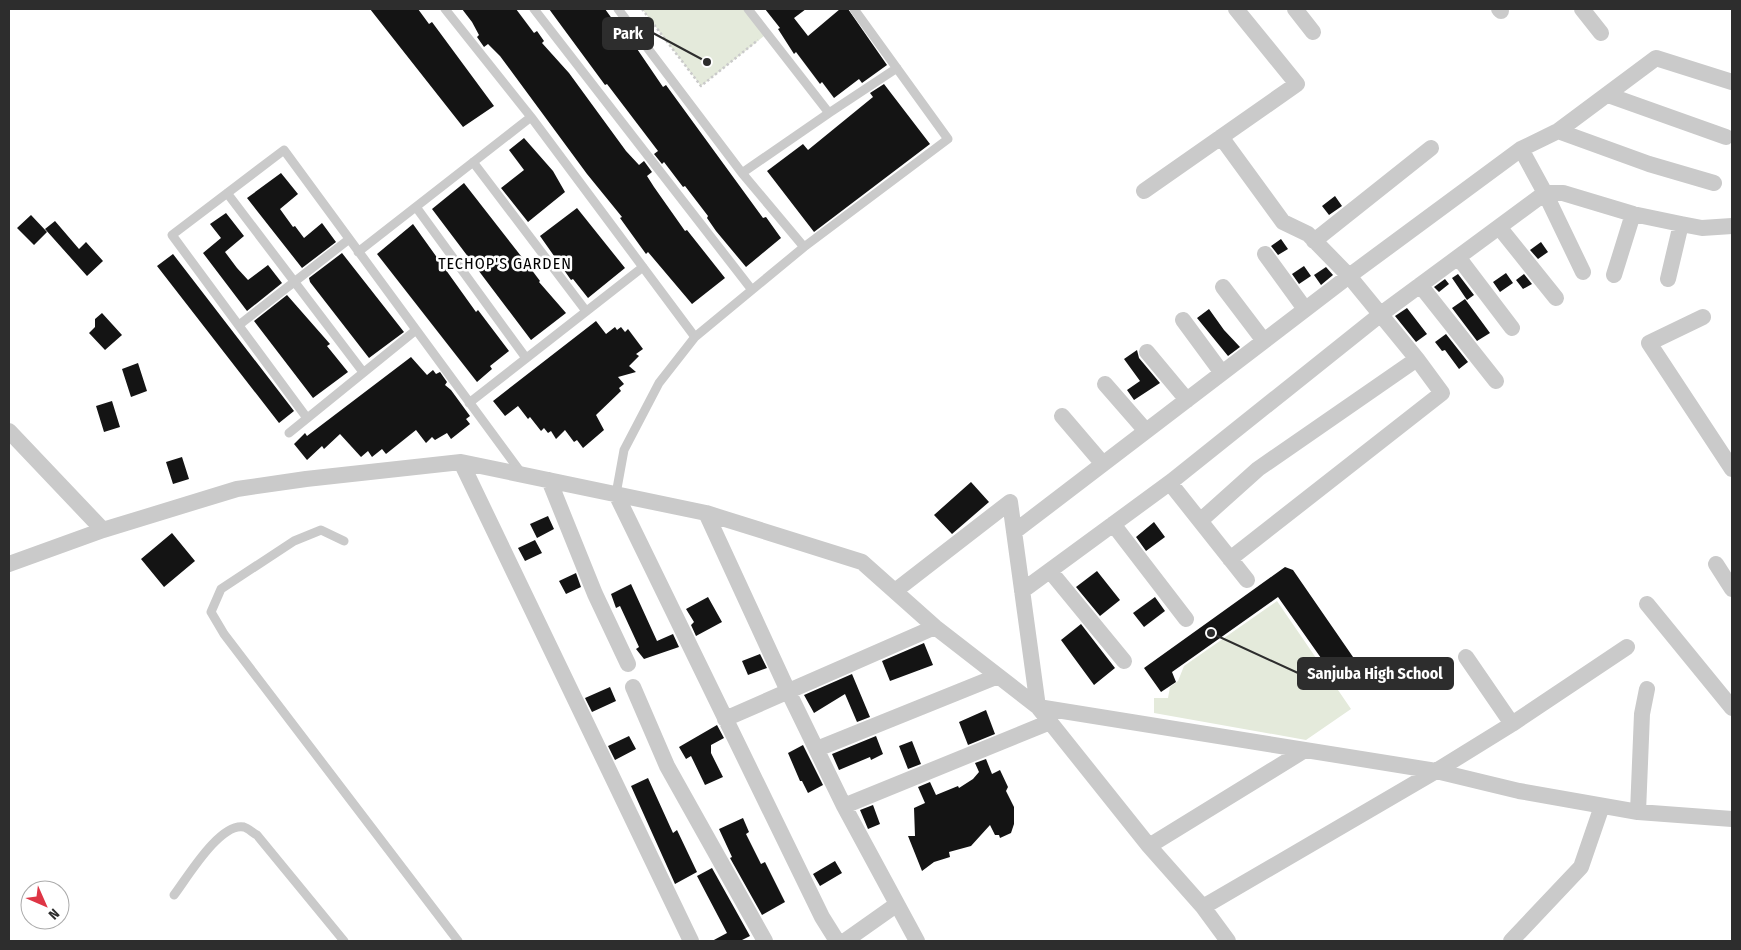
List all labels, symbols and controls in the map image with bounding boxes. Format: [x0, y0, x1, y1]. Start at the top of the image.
callout: Park [603, 18, 653, 49]
text: Park [613, 24, 644, 43]
district label: TECHOP'S GARDEN [438, 254, 572, 273]
callout: Sanjuba High School [1298, 658, 1453, 689]
text: Sanjuba High School [1307, 664, 1443, 683]
north arrow [20, 880, 70, 930]
text: N [45, 905, 63, 923]

